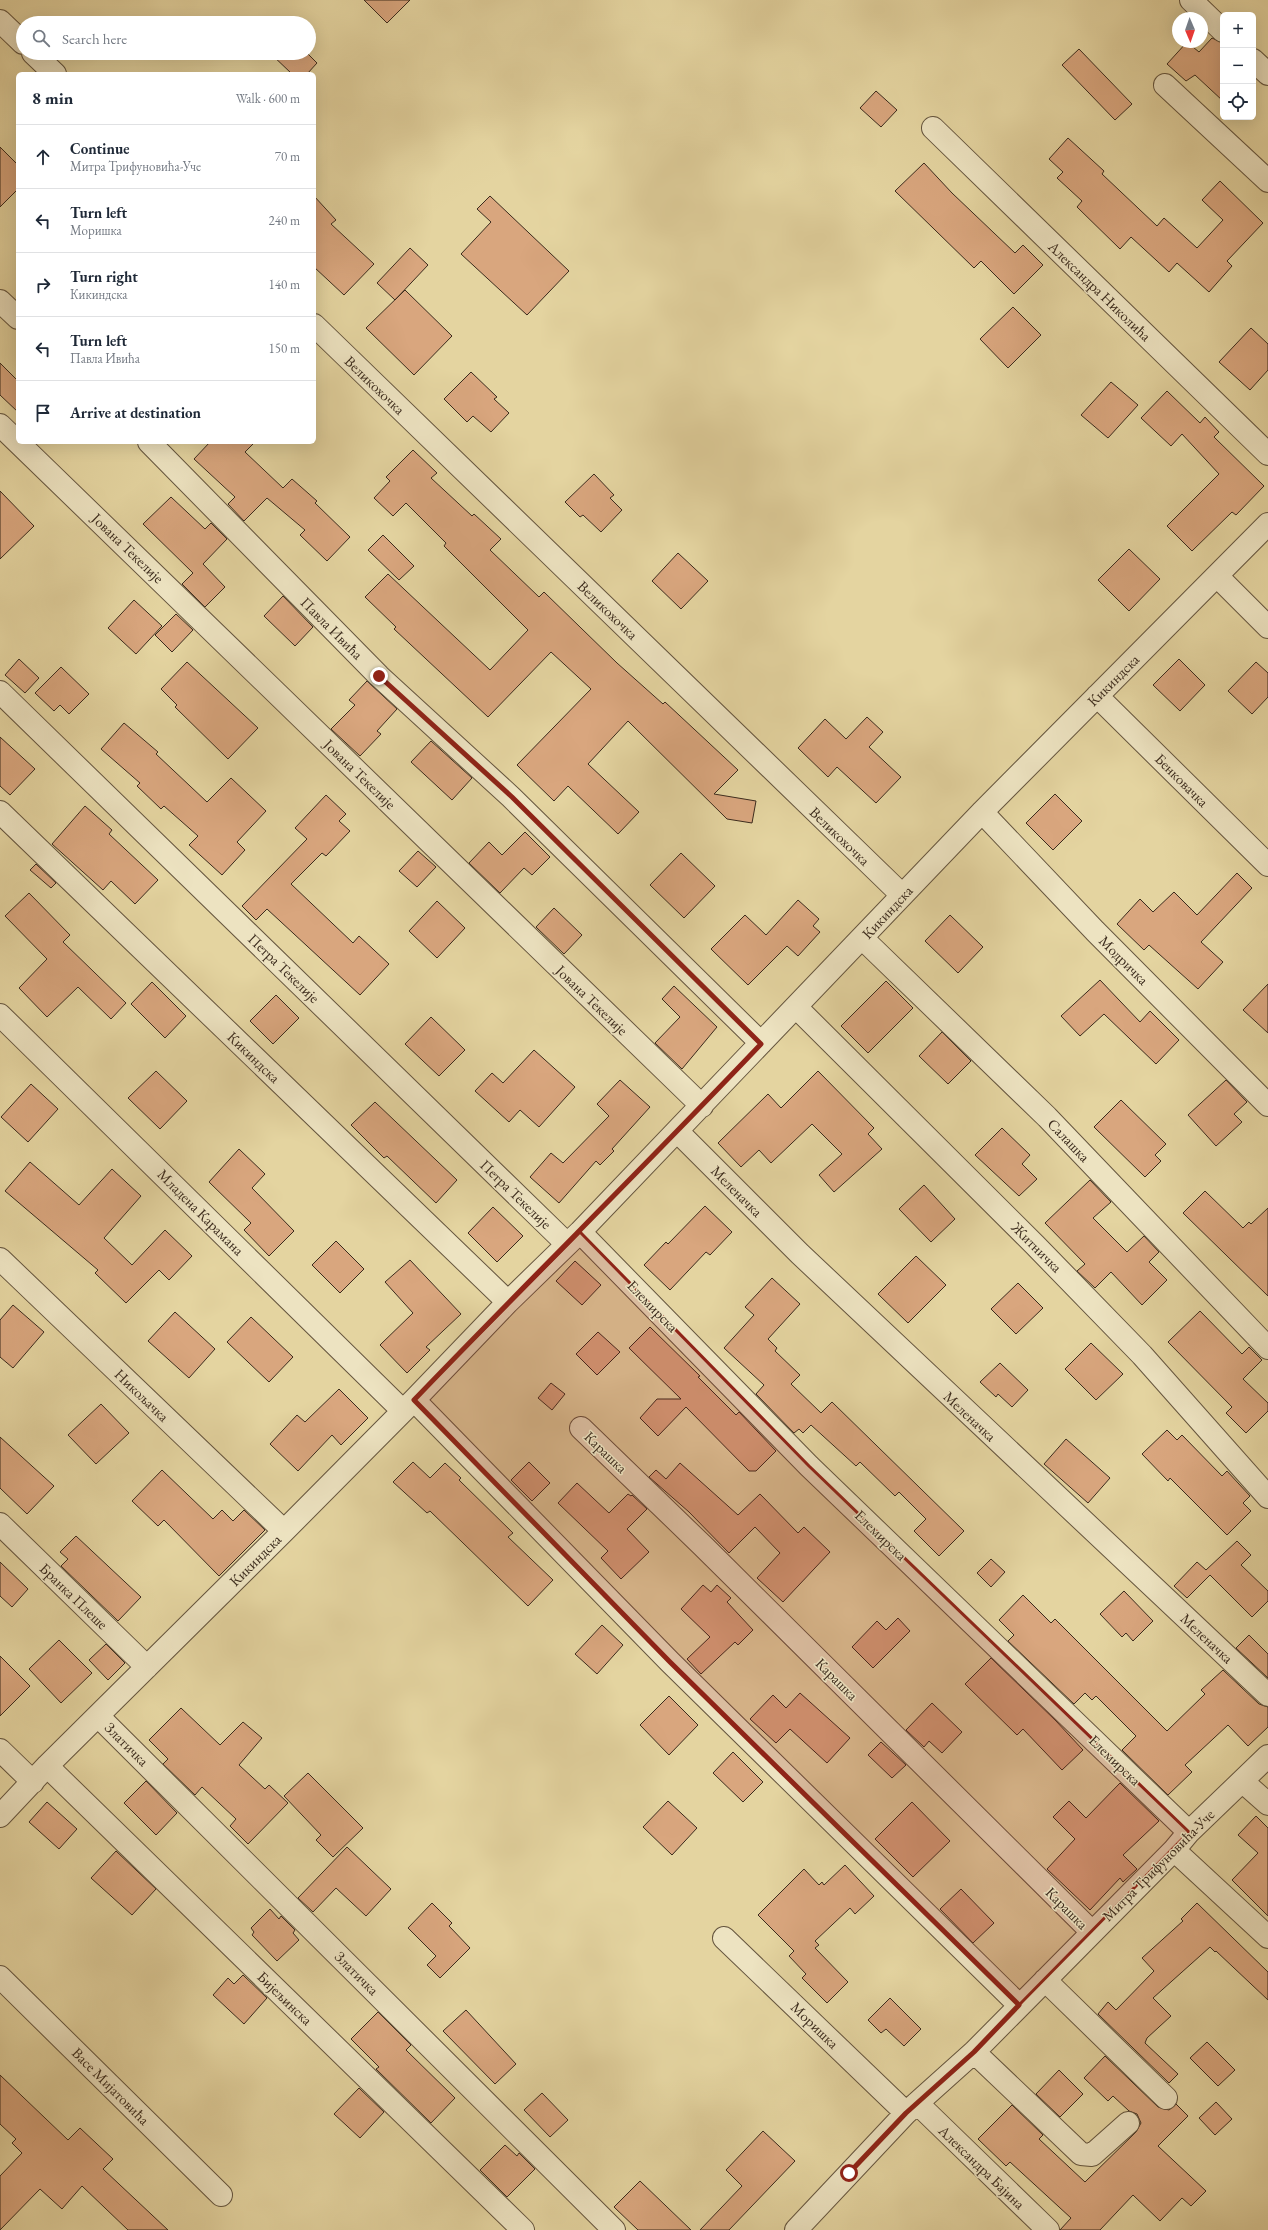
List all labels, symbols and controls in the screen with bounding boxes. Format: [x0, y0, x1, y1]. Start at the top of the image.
north arrow [1172, 12, 1208, 48]
map controls [1220, 12, 1256, 120]
button: + [1220, 12, 1256, 48]
search box [16, 16, 316, 60]
icon: search [30, 27, 52, 49]
text: Search here [62, 29, 127, 48]
button: − [1220, 48, 1256, 84]
button: locate [1220, 84, 1256, 120]
text: 8 min [32, 87, 73, 109]
text: Walk · 600 m [236, 90, 300, 107]
text: Continue [70, 139, 130, 158]
icon: ahead [32, 146, 54, 168]
text: 70 m [275, 148, 300, 165]
text: Митра Трифуновића-Уче [70, 158, 201, 175]
text: Turn left [70, 203, 127, 222]
icon: left [32, 210, 54, 232]
text: 240 m [269, 212, 300, 229]
text: Моришка [70, 222, 122, 239]
street label: Александра Николића [1044, 236, 1156, 345]
text: Turn right [70, 267, 138, 286]
icon: right [32, 274, 54, 296]
text: 140 m [269, 276, 300, 293]
text: Кикиндска [70, 286, 128, 303]
text: Turn left [70, 331, 127, 350]
icon: left [32, 338, 54, 360]
text: 150 m [269, 340, 300, 357]
text: Павла Ивића [70, 350, 140, 367]
street label: Великохочка [341, 352, 409, 418]
icon: arrive [32, 402, 54, 424]
text: Arrive at destination [70, 403, 201, 422]
street label: Јована Текелије [86, 507, 168, 587]
street label: Великохочка [574, 577, 642, 643]
street label: Павла Ивића [297, 593, 367, 663]
street label: Кикиндска [1083, 650, 1143, 710]
route end [370, 667, 388, 685]
street label: Јована Текелије [318, 733, 400, 813]
street label: Бенковачка [1151, 749, 1213, 811]
street label: Великохочка [806, 803, 874, 869]
street label: Кикиндска [857, 881, 917, 943]
street label: Петра Текелије [244, 929, 324, 1007]
street label: Модричка [1095, 931, 1153, 989]
street label: Јована Текелије [550, 959, 632, 1039]
street label: Кикиндска [224, 1027, 284, 1087]
street label: Салашка [1044, 1114, 1094, 1166]
street label: Петра Текелије [476, 1155, 556, 1233]
street label: Меленачка [707, 1161, 767, 1221]
street label: Младена Карамана [154, 1165, 248, 1259]
street label: Житничка [1007, 1217, 1066, 1276]
street label: Елемирска [623, 1276, 683, 1336]
street label: Никољачка [111, 1364, 173, 1426]
street label: Меленачка [940, 1387, 1000, 1445]
street label: Карашка [580, 1427, 632, 1477]
street label: Елемирска [851, 1505, 911, 1565]
street label: Кикиндска [225, 1530, 285, 1590]
street label: Бранка Плеше [36, 1559, 112, 1633]
street label: Меленачка [1177, 1609, 1237, 1667]
street label: Карашка [812, 1654, 862, 1704]
street label: Златичка [101, 1718, 153, 1770]
street label: Елемирска [1085, 1730, 1145, 1790]
street label: Митра Трифуновића-Уче [1098, 1805, 1218, 1925]
street label: Карашка [1042, 1883, 1092, 1933]
street label: Златичка [331, 1947, 383, 1999]
street label: Бијељинска [253, 1967, 317, 2029]
street label: Моришка [787, 1997, 843, 2053]
street label: Васе Мијатовића [68, 2043, 154, 2129]
street label: Александра Бајина [934, 2120, 1029, 2213]
route start [840, 2164, 858, 2182]

